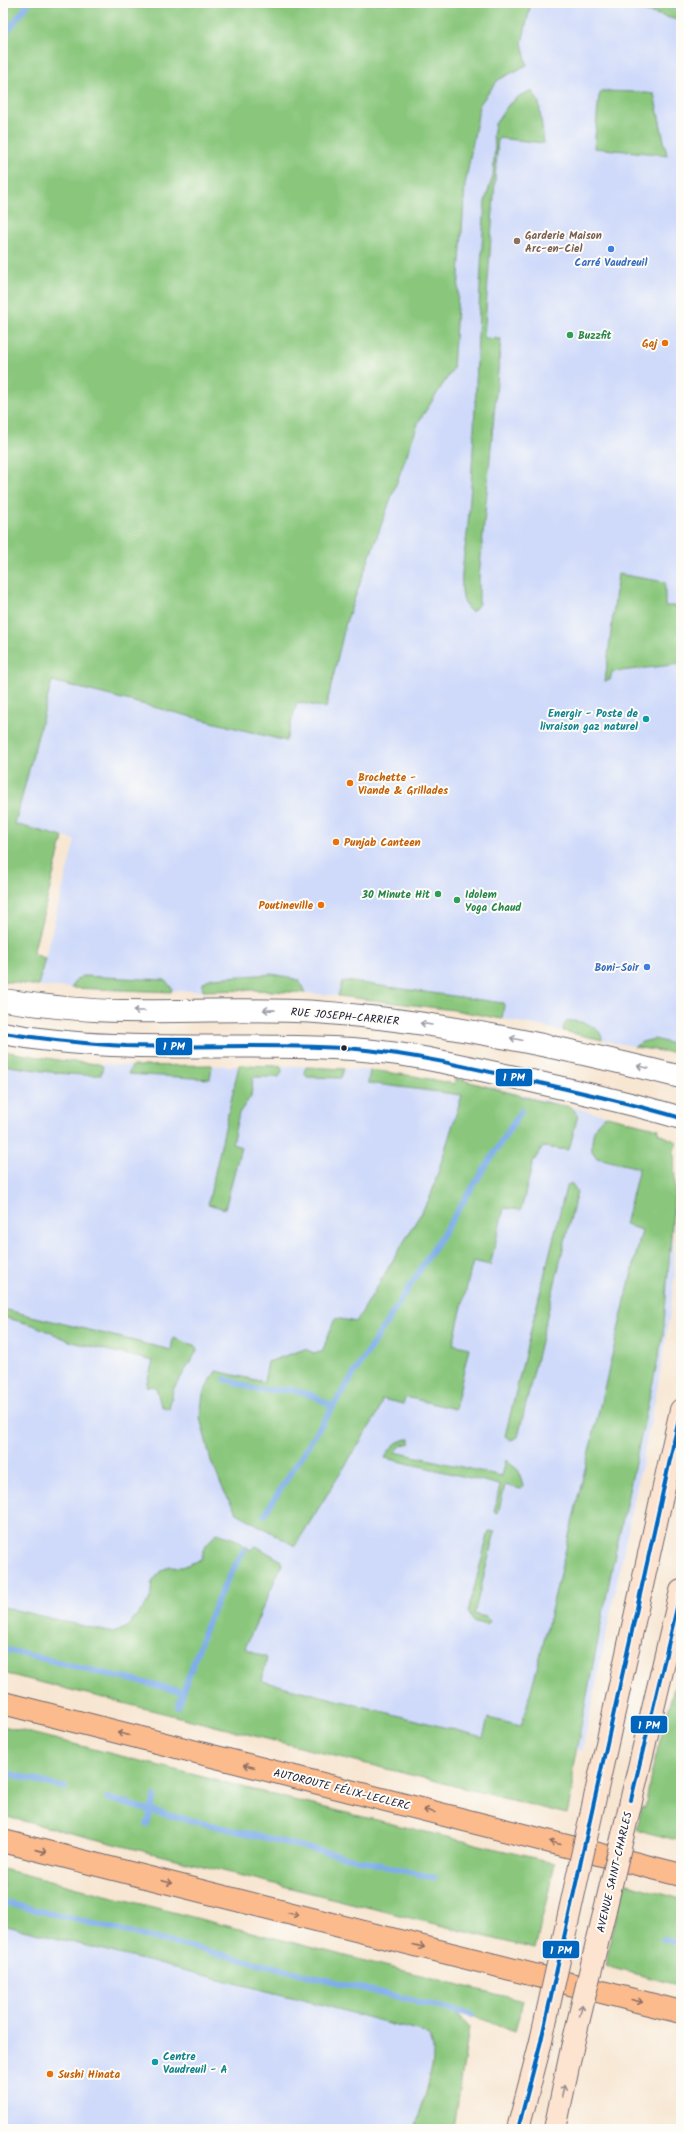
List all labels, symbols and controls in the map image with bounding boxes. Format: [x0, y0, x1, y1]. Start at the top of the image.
place label: Garderie Maison Arc-en-Ciel [525, 227, 602, 258]
marker: Garderie Maison Arc-en-Ciel [512, 236, 522, 246]
marker: Carré Vaudreuil [606, 244, 616, 254]
place label: Carré Vaudreuil [575, 254, 647, 272]
place label: Buzzfit [578, 327, 612, 345]
marker: Buzzfit [565, 330, 575, 340]
place label: Gaj [642, 335, 658, 353]
marker: Gaj [660, 338, 670, 348]
place label: Energir - Poste de livraison gaz naturel [540, 705, 639, 736]
marker: Energir - Poste de livraison gaz naturel [641, 714, 651, 724]
place label: Brochette - Viande & Grillades [358, 769, 449, 800]
marker: Brochette - Viande & Grillades [345, 778, 355, 788]
place label: Punjab Canteen [344, 834, 421, 852]
marker: Punjab Canteen [331, 837, 341, 847]
place label: 30 Minute Hit [361, 886, 431, 904]
place label: Idolem Yoga Chaud [465, 886, 522, 917]
marker: 30 Minute Hit [433, 889, 443, 899]
marker: Idolem Yoga Chaud [452, 895, 462, 905]
place label: Poutineville [259, 897, 314, 915]
marker: Poutineville [316, 900, 326, 910]
place label: Boni-Soir [594, 959, 640, 977]
marker: Boni-Soir [642, 962, 652, 972]
street label: RUE JOSEPH-CARRIER [290, 1003, 400, 1031]
one-way arrow [263, 1006, 276, 1014]
one-way arrow [133, 1007, 146, 1015]
one-way arrow [420, 1020, 433, 1028]
one-way arrow [510, 1034, 523, 1042]
line badge: 1 PM [155, 1037, 193, 1056]
text: 1 PM [163, 1038, 186, 1056]
unlabelled marker [339, 1043, 349, 1053]
one-way arrow [637, 1063, 650, 1071]
line badge: 1 PM [495, 1068, 533, 1087]
text: 1 PM [503, 1069, 526, 1087]
line badge: 1 PM [630, 1715, 668, 1734]
text: 1 PM [638, 1717, 661, 1735]
one-way arrow [117, 1729, 130, 1737]
one-way arrow [243, 1761, 256, 1769]
street label: AUTOROUTE FÉLIX-LECLERC [271, 1764, 412, 1816]
one-way arrow [423, 1807, 436, 1815]
street label: AVENUE SAINT-CHARLES [592, 1810, 638, 1934]
one-way arrow [549, 1839, 562, 1846]
one-way arrow [34, 1847, 47, 1855]
one-way arrow [160, 1879, 173, 1887]
one-way arrow [286, 1911, 299, 1918]
line badge: 1 PM [542, 1940, 580, 1959]
one-way arrow [412, 1942, 425, 1950]
text: 1 PM [550, 1942, 573, 1960]
one-way arrow [631, 1997, 644, 2005]
one-way arrow [578, 2004, 586, 2017]
place label: Centre Vaudreuil - A [163, 2048, 228, 2079]
marker: Centre Vaudreuil - A [150, 2057, 160, 2067]
place label: Sushi Hinata [58, 2066, 121, 2084]
marker: Sushi Hinata [45, 2069, 55, 2079]
one-way arrow [560, 2085, 568, 2098]

